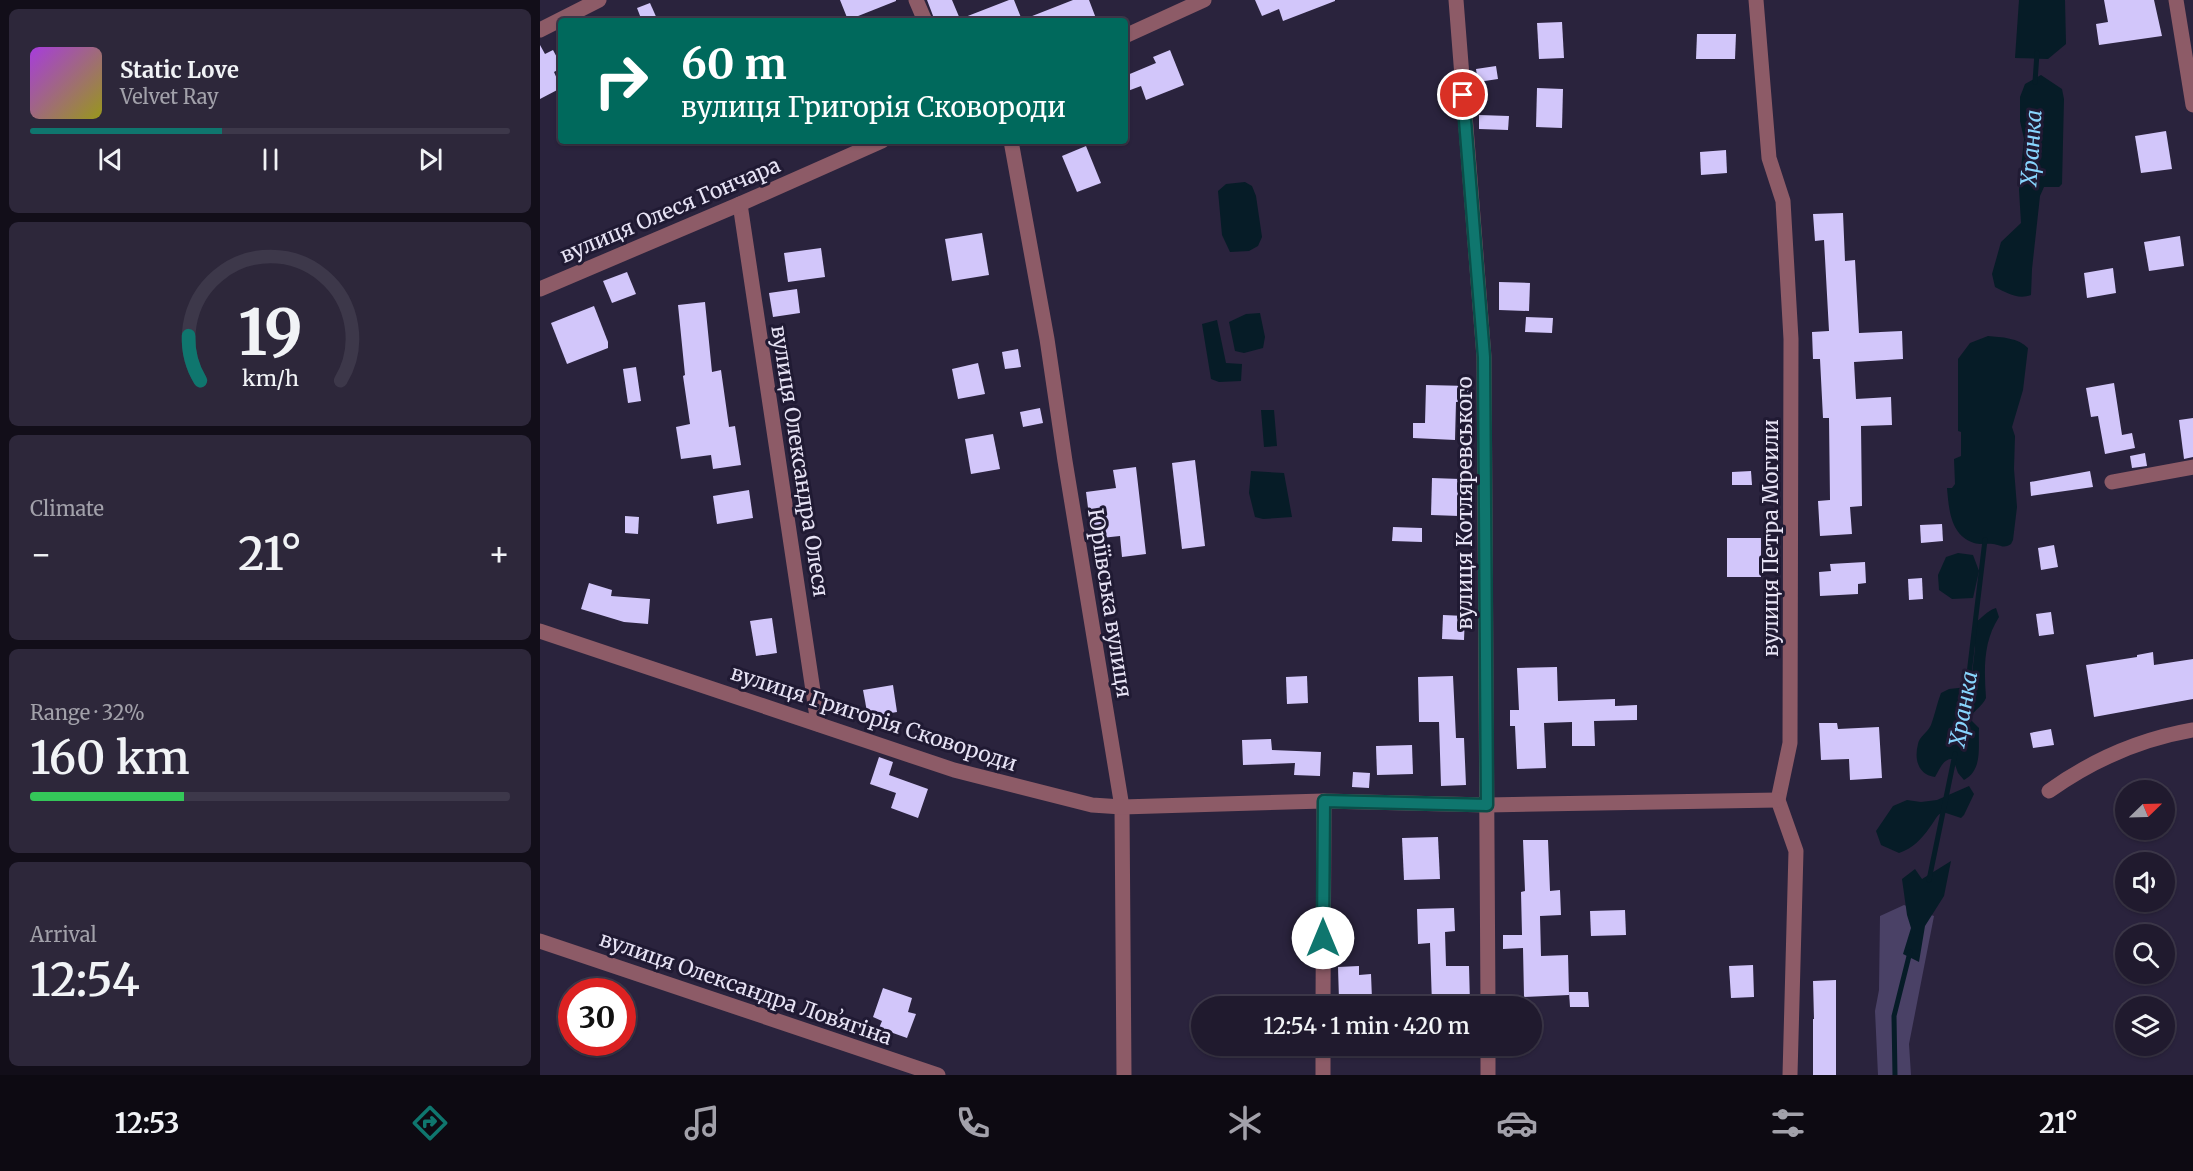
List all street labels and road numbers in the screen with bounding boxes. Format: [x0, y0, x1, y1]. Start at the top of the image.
street label: вулиця Олеся Гончара [556, 151, 784, 269]
street label: вулиця Олександра Олеся [765, 323, 835, 599]
street label: вулиця Котляревського [1451, 376, 1478, 630]
street label: вулиця Петра Могили [1757, 419, 1784, 657]
street label: Юріївська вулиця [1082, 507, 1138, 699]
street label: вулиця Григорія Сковороди [727, 659, 1021, 777]
street label: вулиця Олександра Ловʼягіна [596, 925, 896, 1051]

